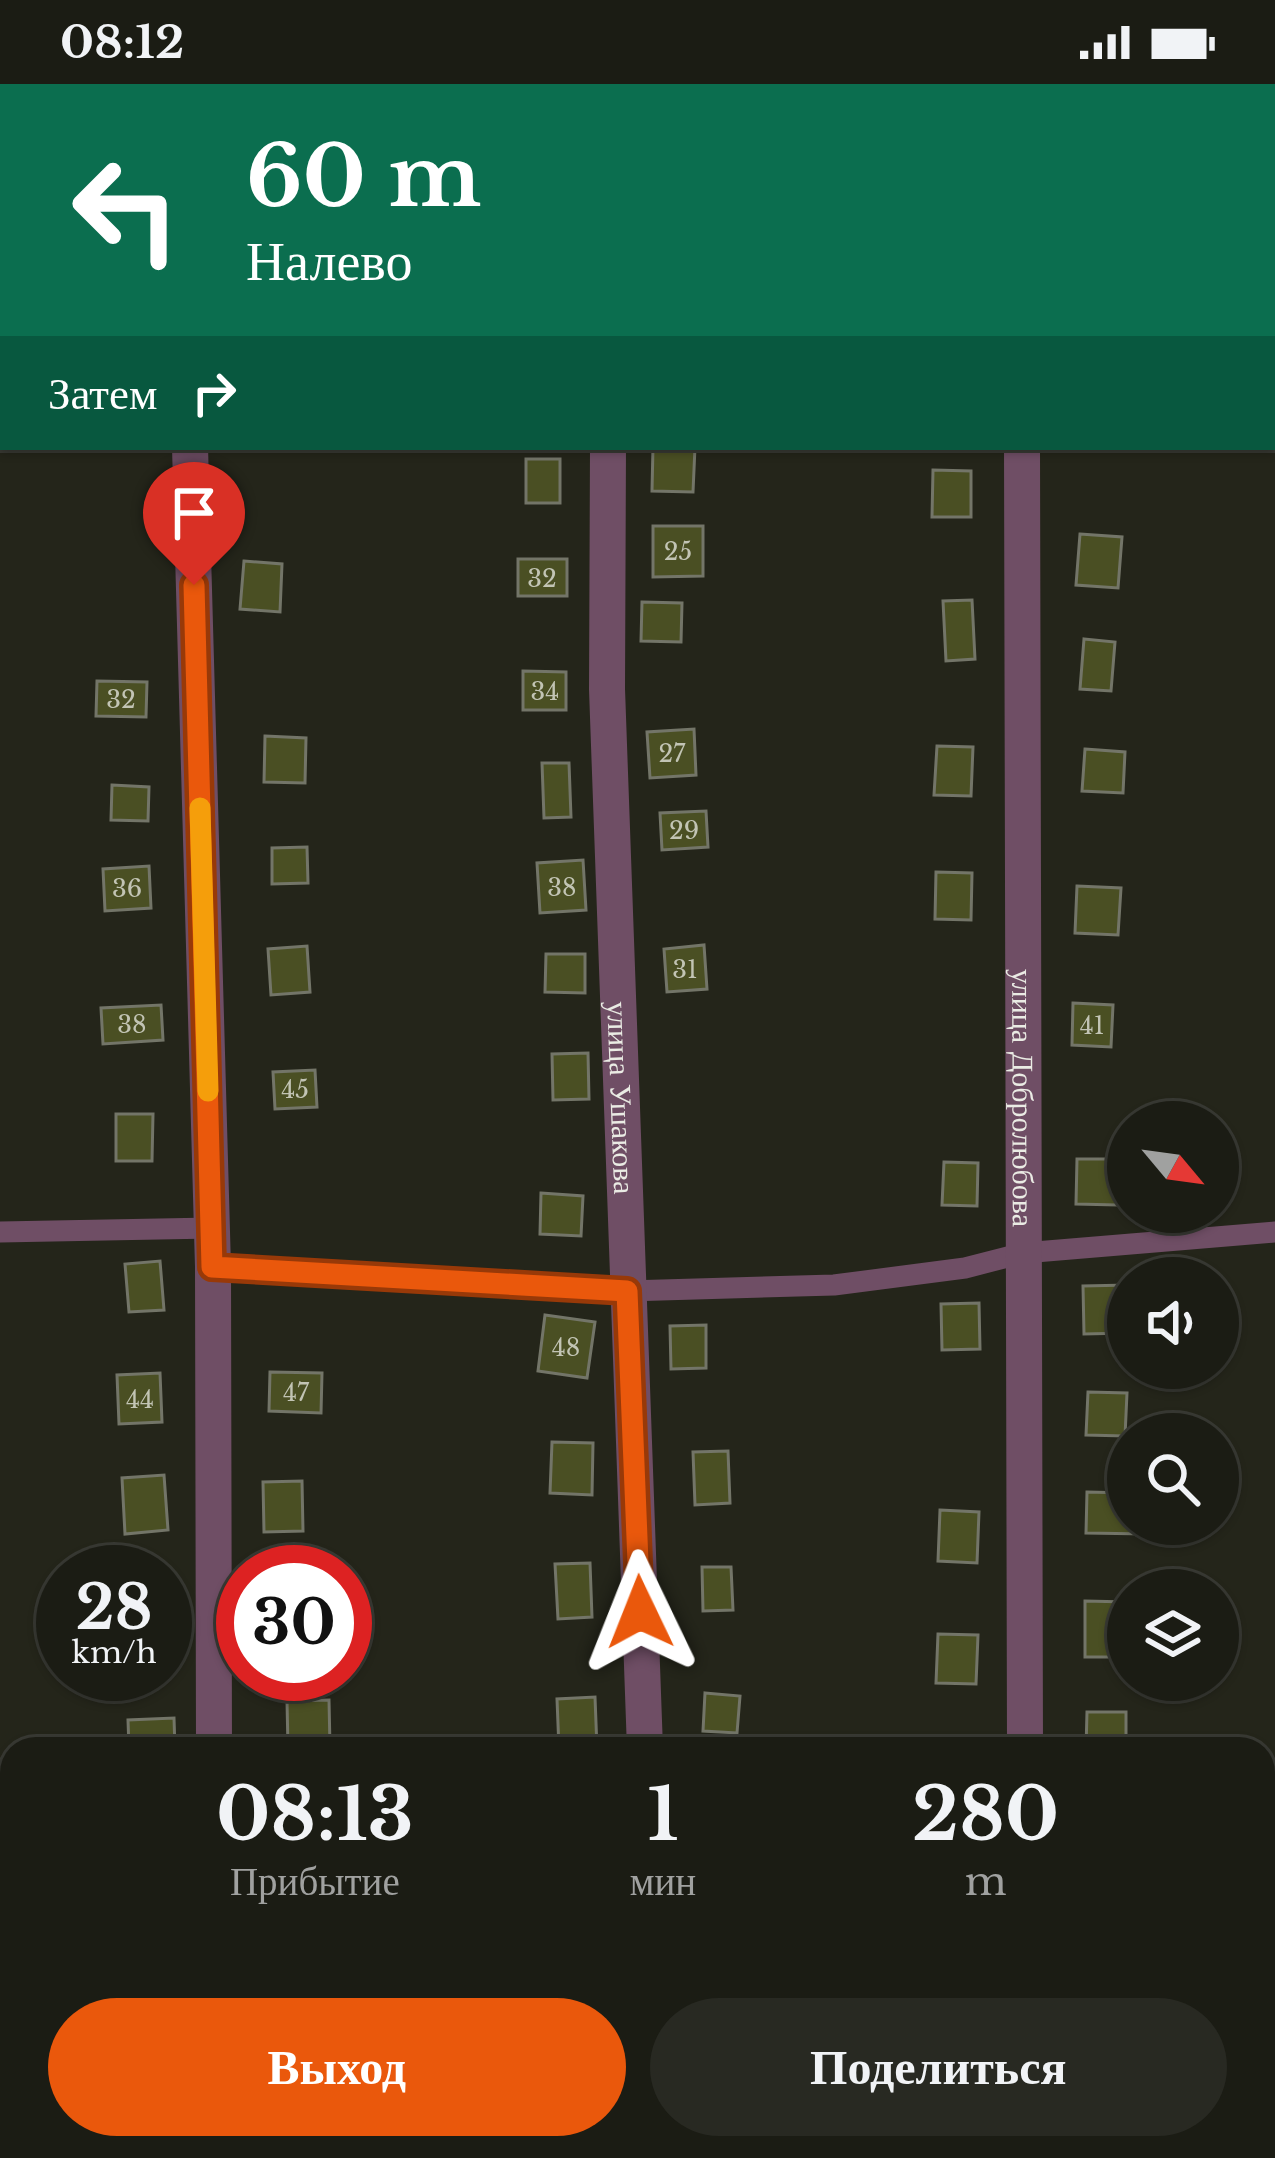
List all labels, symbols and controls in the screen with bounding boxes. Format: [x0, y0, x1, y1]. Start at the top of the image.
text: 08:12 [60, 14, 184, 70]
text: 60 m [246, 125, 481, 229]
icon: left [48, 132, 204, 288]
text: Налево [246, 228, 412, 295]
icon: right [181, 360, 247, 426]
text: Затем [48, 365, 157, 421]
pin [143, 462, 245, 585]
icon: arrive [161, 480, 227, 546]
house number: 25 [664, 537, 692, 566]
house number: 32 [527, 564, 557, 593]
house number: 34 [531, 677, 559, 706]
house number: 32 [106, 685, 136, 714]
house number: 27 [659, 739, 686, 768]
house number: 29 [669, 816, 699, 845]
house number: 38 [547, 873, 577, 902]
house number: 36 [112, 874, 142, 903]
house number: 31 [672, 955, 698, 984]
street label: улица Добролюбова [1005, 969, 1042, 1227]
street label: улица Ушакова [600, 1001, 644, 1195]
house number: 38 [117, 1010, 147, 1039]
house number: 41 [1080, 1011, 1104, 1040]
house number: 45 [281, 1075, 309, 1104]
north arrow [1107, 1101, 1239, 1233]
map controls [1107, 1101, 1239, 1701]
button: sound [1107, 1257, 1239, 1389]
house number: 48 [552, 1333, 580, 1362]
house number: 47 [283, 1378, 310, 1407]
house number: 44 [126, 1385, 154, 1414]
button: search [1107, 1413, 1239, 1545]
speed limit sign: 30 [216, 1545, 372, 1701]
position arrow [577, 1549, 703, 1675]
button: layers [1107, 1569, 1239, 1701]
text: 28 [75, 1571, 153, 1645]
text: km/h [71, 1634, 157, 1671]
text: 08:13 [216, 1770, 414, 1859]
text: 1 [647, 1770, 679, 1859]
text: 280 [912, 1770, 1059, 1859]
text: Прибытие [230, 1857, 400, 1906]
text: мин [630, 1857, 696, 1906]
text: m [965, 1857, 1006, 1906]
button: Выход [48, 1998, 626, 2136]
button: Поделиться [650, 1998, 1227, 2136]

